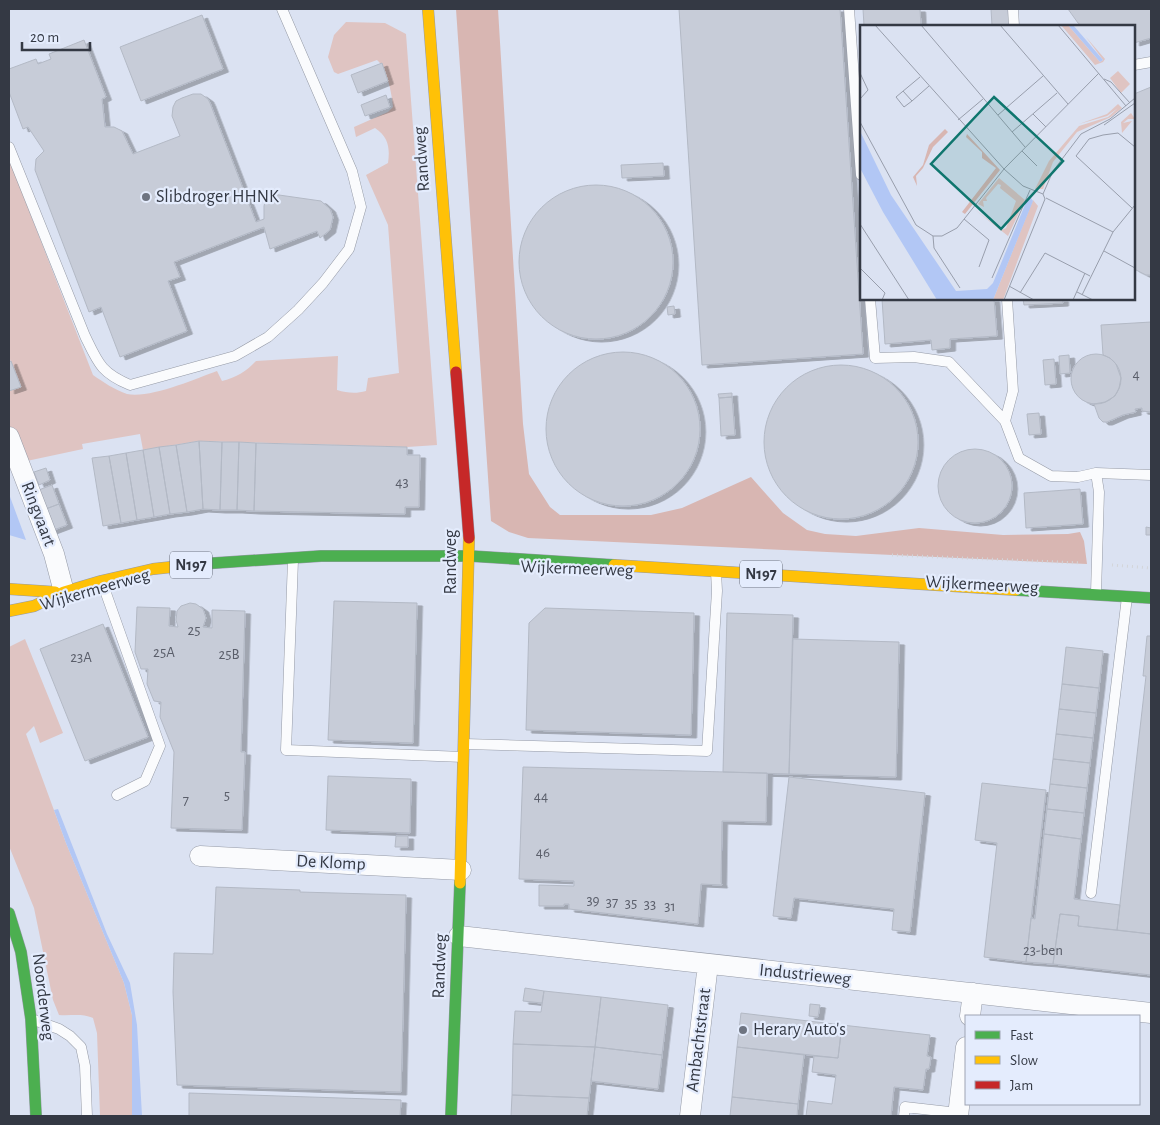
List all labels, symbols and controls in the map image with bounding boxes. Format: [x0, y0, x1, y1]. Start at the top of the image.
scale bar [22, 20, 90, 52]
inset map [860, 25, 1135, 300]
text: 20 m [30, 30, 59, 45]
street label: Randweg [411, 126, 433, 192]
place label: Slibdroger HHNK [156, 188, 279, 206]
marker: Slibdroger HHNK [140, 191, 152, 203]
house number: 4 [1132, 367, 1140, 382]
house number: 43 [395, 475, 409, 490]
street label: Ringvaart [17, 479, 59, 549]
street label: Randweg [442, 529, 460, 595]
road number: N197 [170, 552, 212, 578]
street label: Wijkermeerweg [520, 558, 634, 580]
road number: N197 [740, 560, 782, 588]
street label: Wijkermeerweg [38, 566, 152, 614]
street label: Wijkermeerweg [925, 573, 1039, 597]
house number: 25 [187, 623, 201, 638]
house number: 25A [153, 645, 175, 660]
house number: 25B [218, 647, 240, 662]
house number: 23A [70, 650, 92, 665]
house number: 5 [224, 788, 230, 803]
house number: 44 [534, 789, 548, 804]
house number: 7 [183, 793, 189, 808]
house number: 46 [536, 845, 550, 860]
street label: De Klomp [296, 852, 366, 874]
house number: 39 [586, 893, 600, 908]
house number: 37 [606, 895, 618, 910]
house number: 35 [625, 896, 637, 911]
house number: 33 [644, 897, 656, 912]
house number: 31 [664, 899, 676, 914]
street label: Randweg [430, 933, 450, 999]
house number: 23-ben [1023, 943, 1063, 958]
street label: Noorderweg [29, 952, 57, 1042]
street label: Industrieweg [758, 961, 852, 989]
street label: Ambachtstraat [684, 987, 714, 1093]
legend [965, 1015, 1140, 1105]
place label: Herary Auto's [753, 1021, 846, 1039]
marker: Herary Auto's [737, 1024, 749, 1036]
text: Fast [1010, 1028, 1034, 1043]
text: Slow [1010, 1053, 1038, 1068]
text: Jam [1010, 1078, 1033, 1093]

